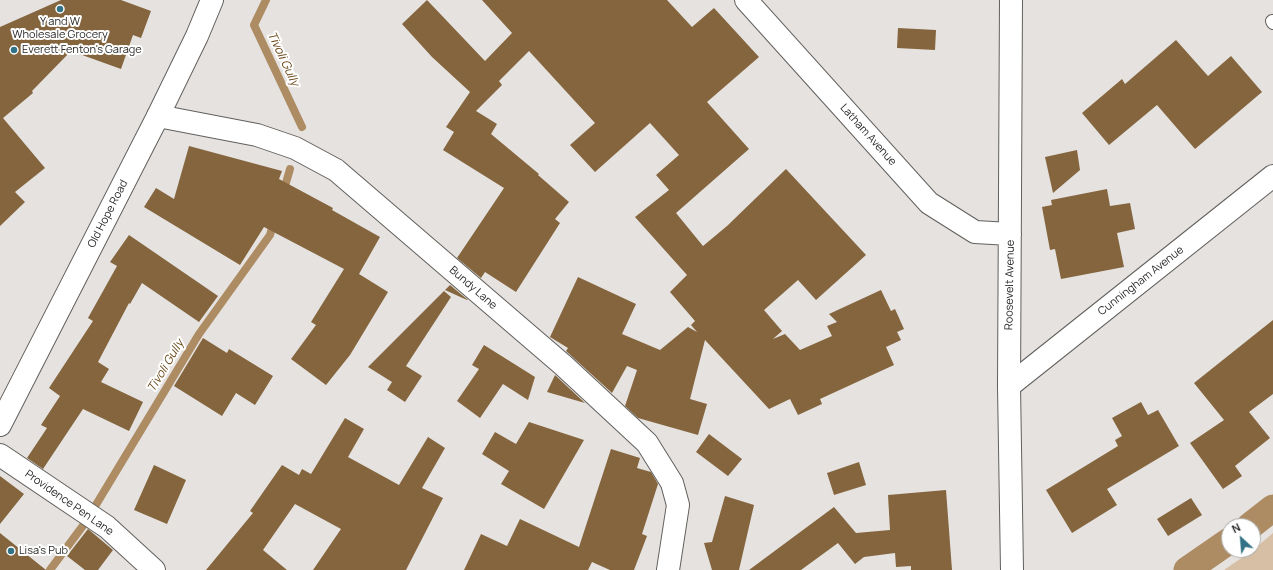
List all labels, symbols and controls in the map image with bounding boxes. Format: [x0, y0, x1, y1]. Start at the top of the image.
marker: Y and W Wholesale Grocery [55, 4, 65, 14]
place label: Y and W Wholesale Grocery [12, 15, 108, 41]
water label: Tivoli Gully [264, 29, 302, 89]
place label: Everett Fenton's Garage [22, 43, 142, 57]
marker: Everett Fenton's Garage [9, 45, 19, 55]
street label: Latham Avenue [837, 102, 899, 168]
street label: Old Hope Road [85, 178, 131, 250]
street label: Roosevelt Avenue [1003, 240, 1017, 330]
street label: Cunningham Avenue [1096, 244, 1186, 318]
street label: Bundy Lane [446, 264, 500, 312]
water label: Tivoli Gully [145, 337, 187, 395]
street label: Providence Pen Lane [22, 467, 116, 539]
north arrow [1221, 518, 1261, 558]
text: N [1229, 519, 1243, 536]
place label: Lisa's Pub [19, 544, 68, 558]
marker: Lisa's Pub [6, 546, 16, 556]

